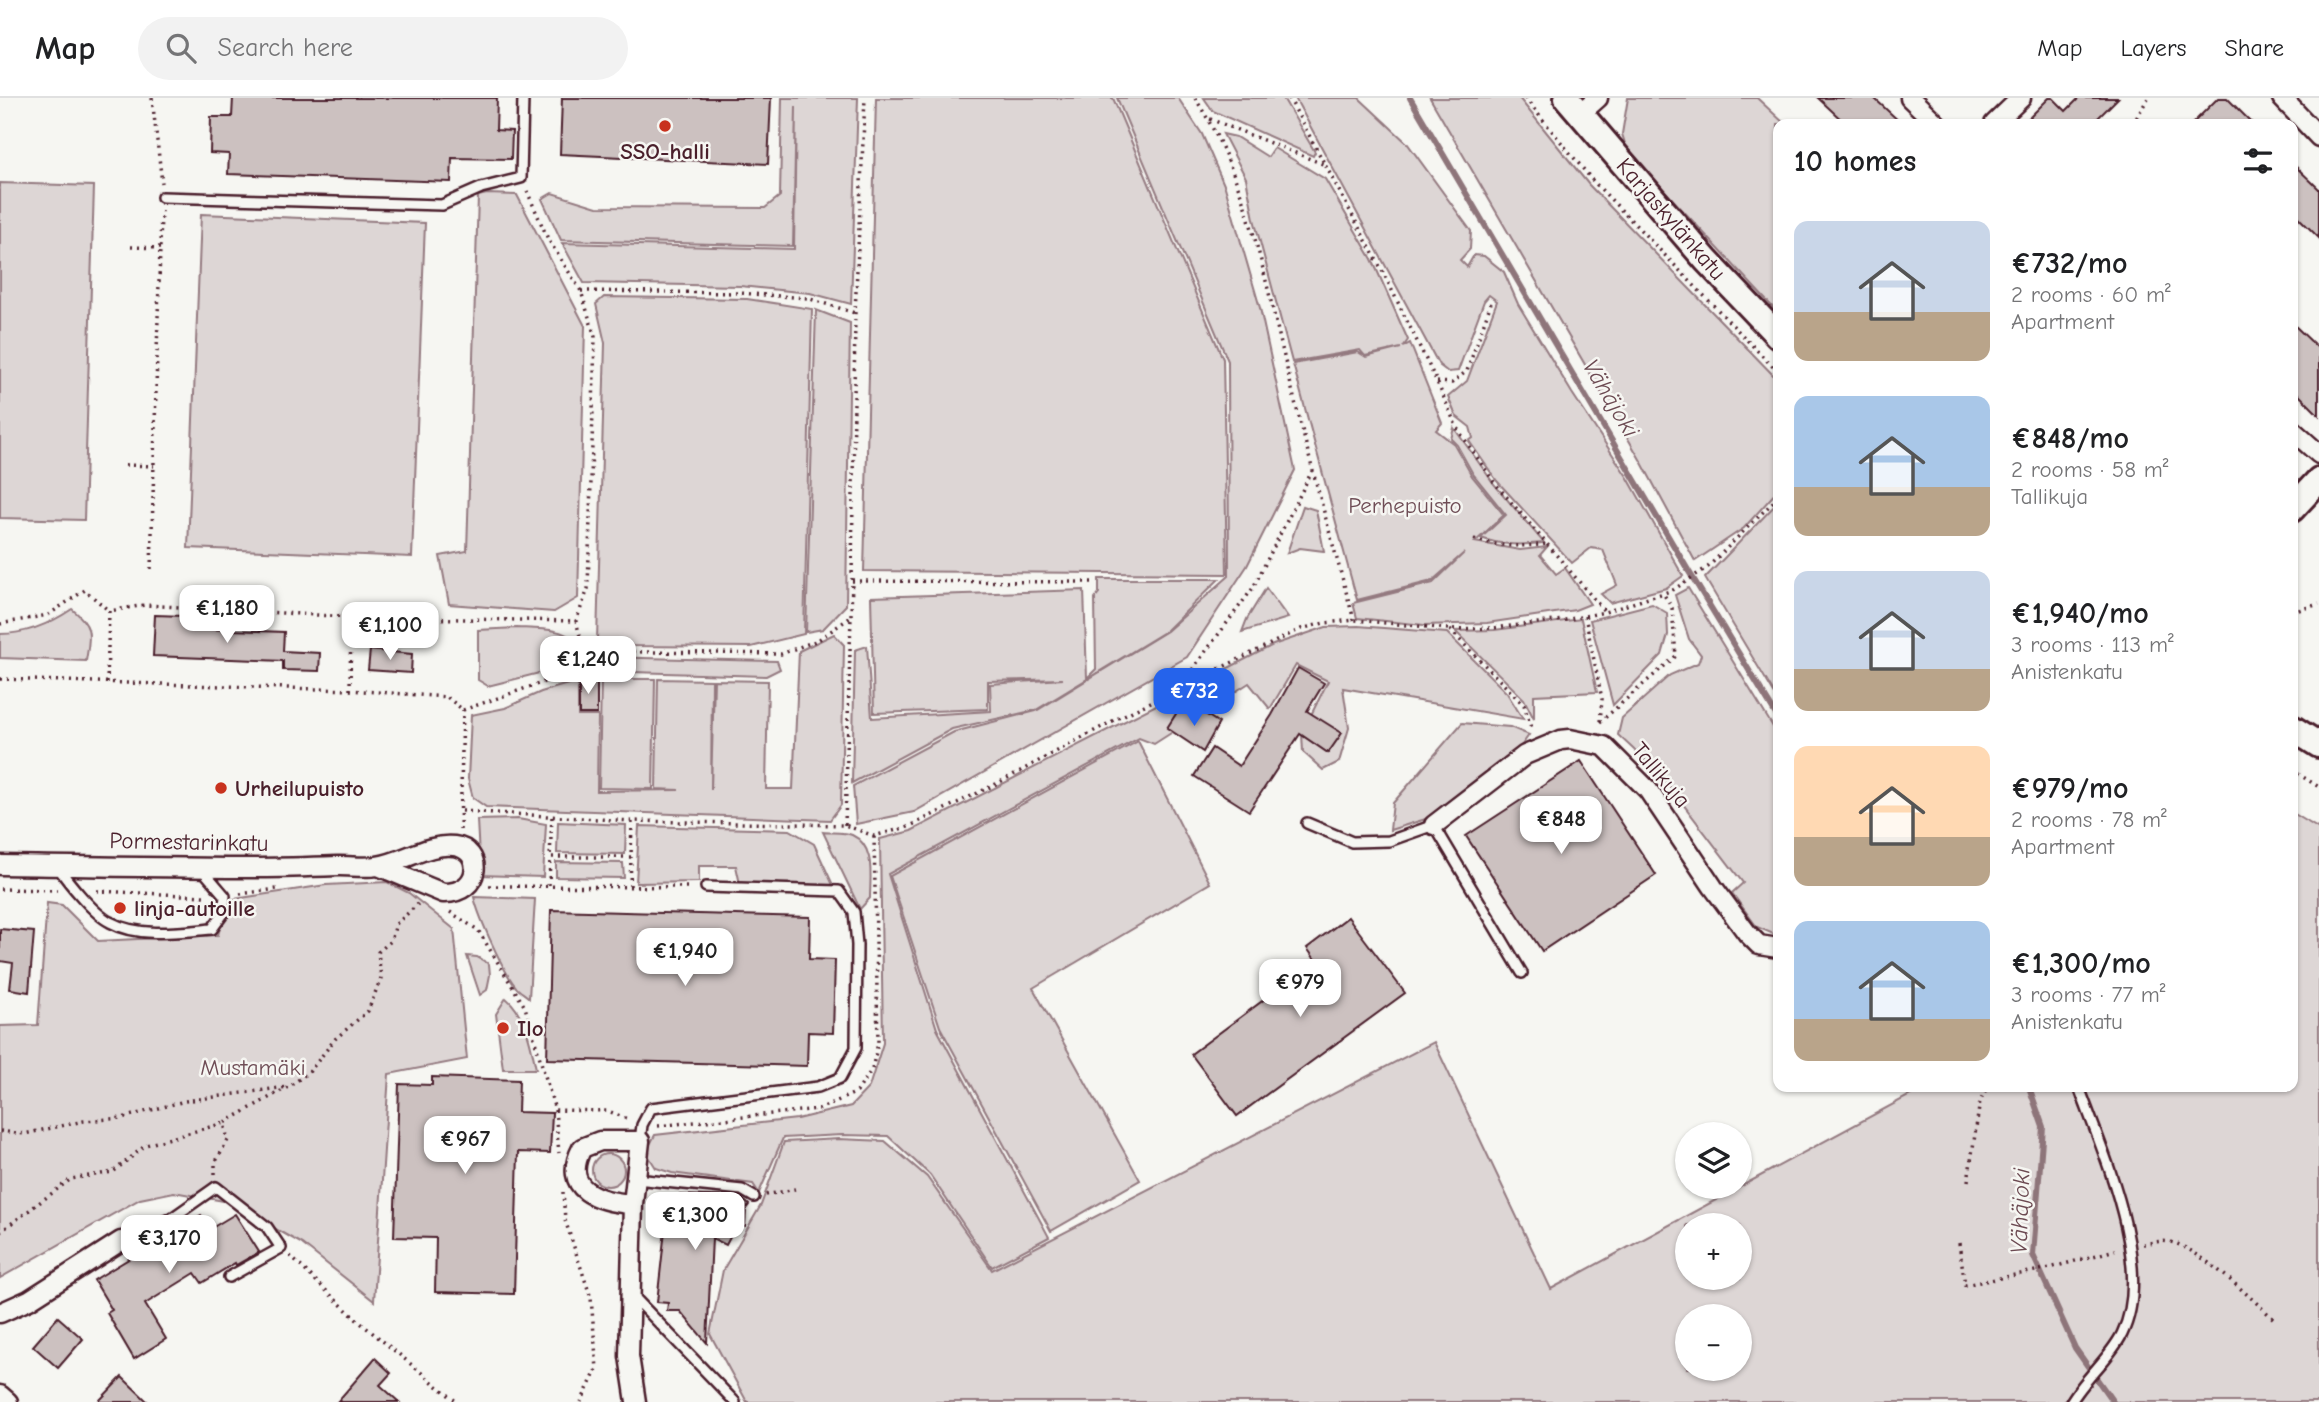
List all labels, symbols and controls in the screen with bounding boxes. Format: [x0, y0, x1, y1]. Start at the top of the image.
search box [138, 17, 628, 80]
text: Map [35, 29, 96, 67]
icon: search [162, 29, 200, 67]
text: Search here [218, 33, 353, 63]
text: Map [2037, 34, 2083, 62]
text: Layers [2121, 34, 2186, 62]
text: Share [2224, 34, 2284, 62]
marker: SSO-halli [657, 118, 673, 134]
place label: SSO-halli [620, 138, 710, 165]
icon: filters [2239, 142, 2277, 180]
text: 10 homes [1794, 144, 1916, 179]
street label: Karjaskylänkatu [1611, 153, 1731, 285]
text: €732/mo [2011, 246, 2127, 281]
icon: home [1850, 249, 1934, 333]
text: 2 rooms · 60 m² [2011, 281, 2171, 308]
text: Apartment [2011, 308, 2114, 335]
water label: Vähäjoki [1577, 354, 1645, 443]
text: €848/mo [2011, 421, 2129, 456]
icon: home [1850, 424, 1934, 508]
text: 2 rooms · 58 m² [2011, 456, 2169, 483]
text: Tallikuja [2011, 483, 2088, 510]
park label: Perhepuisto [1348, 492, 1462, 519]
pin: €1,180 [170, 586, 284, 645]
text: €1,180 [195, 594, 259, 621]
text: €1,940/mo [2011, 596, 2149, 631]
icon: home [1850, 599, 1934, 683]
pin: €1,100 [333, 602, 447, 662]
text: €1,100 [358, 611, 422, 638]
text: 3 rooms · 113 m² [2011, 631, 2174, 658]
pin: €1,240 [531, 636, 645, 696]
text: €1,240 [556, 645, 620, 672]
text: Anistenkatu [2011, 658, 2123, 685]
pin: €732 [1153, 668, 1235, 728]
text: €732 [1170, 677, 1219, 704]
street label: Tallikuja [1626, 737, 1696, 813]
text: €979/mo [2011, 771, 2128, 806]
icon: home [1850, 774, 1934, 858]
place label: Urheilupuisto [235, 775, 364, 802]
marker: Urheilupuisto [213, 780, 229, 796]
pin: €848 [1520, 796, 1602, 856]
text: €848 [1536, 805, 1586, 832]
text: 2 rooms · 78 m² [2011, 806, 2167, 833]
street label: Pormestarinkatu [109, 827, 269, 857]
text: Apartment [2011, 833, 2114, 860]
place label: linja-autoille [134, 895, 255, 922]
marker: linja-autoille [112, 900, 128, 916]
pin: €1,940 [628, 928, 742, 988]
text: €1,940 [652, 937, 718, 964]
text: €1,300/mo [2011, 946, 2151, 981]
icon: home [1850, 949, 1934, 1033]
pin: €979 [1259, 960, 1341, 1019]
text: €979 [1275, 968, 1325, 995]
text: 3 rooms · 77 m² [2011, 981, 2166, 1008]
text: Anistenkatu [2011, 1008, 2123, 1035]
place label: Ilo [517, 1015, 544, 1042]
marker: Ilo [495, 1020, 511, 1036]
park label: Mustamäki [200, 1054, 306, 1081]
pin: €967 [424, 1116, 506, 1176]
map controls [1675, 1122, 1752, 1381]
button: layers [1675, 1122, 1752, 1199]
text: €967 [440, 1125, 490, 1152]
water label: Vähäjoki [2005, 1167, 2036, 1255]
pin: €1,300 [638, 1192, 752, 1252]
text: €1,300 [662, 1201, 728, 1228]
button: + [1675, 1213, 1752, 1290]
pin: €3,170 [112, 1216, 226, 1275]
text: €3,170 [137, 1224, 201, 1251]
button: − [1675, 1304, 1752, 1381]

